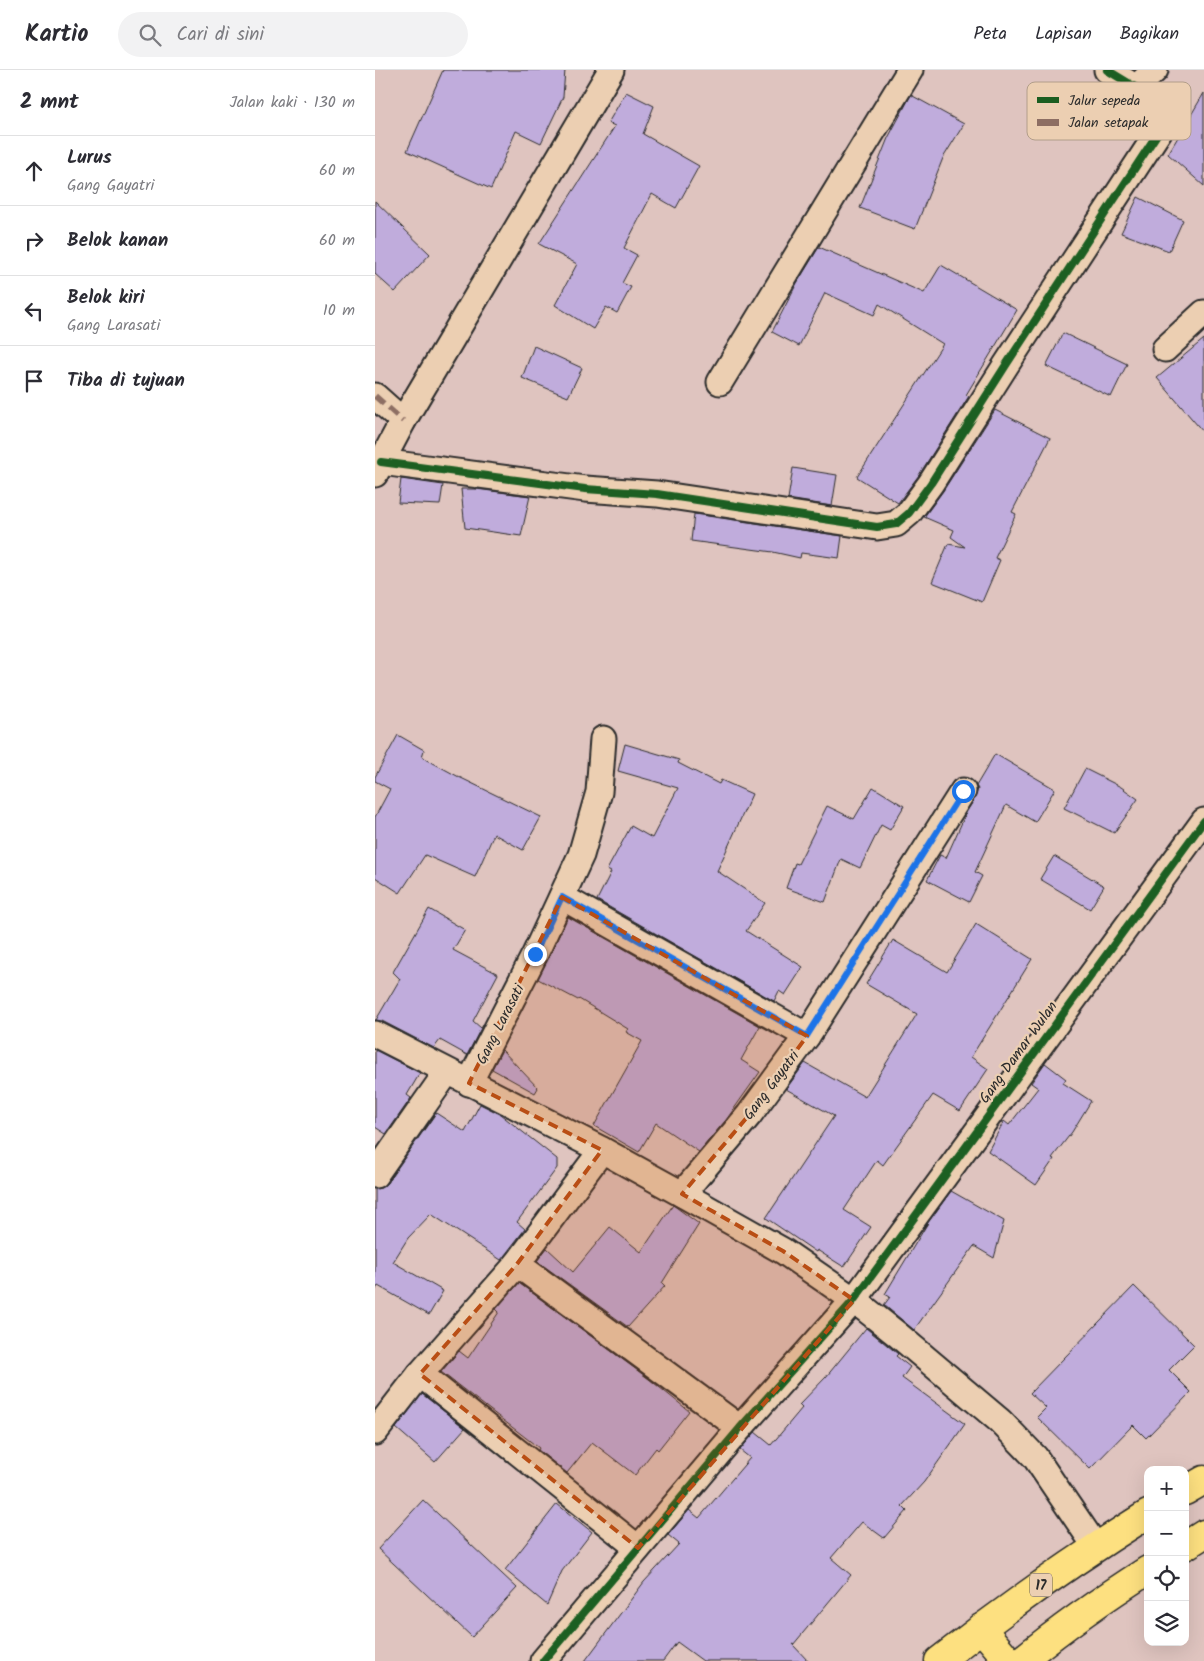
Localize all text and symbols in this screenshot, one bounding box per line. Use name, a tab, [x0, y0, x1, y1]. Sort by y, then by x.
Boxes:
search box	[118, 12, 468, 57]
text: Kartio	[25, 15, 88, 54]
text: Cari di sini	[176, 20, 264, 50]
text: Peta	[974, 20, 1007, 49]
text: Lapisan	[1035, 20, 1092, 49]
text: Bagikan	[1120, 20, 1179, 49]
icon: search	[136, 21, 164, 49]
legend	[1027, 82, 1191, 140]
text: 2 mnt	[20, 86, 79, 119]
text: Jalan kaki · 130 m	[229, 90, 355, 115]
text: Jalur sepeda	[1068, 90, 1140, 112]
text: Jalan setapak	[1068, 112, 1149, 134]
text: Lurus	[67, 143, 112, 173]
icon: ahead	[20, 157, 48, 185]
text: 60 m	[319, 158, 355, 183]
text: Gang Gayatri	[67, 173, 154, 198]
text: Belok kanan	[67, 226, 168, 256]
icon: right	[20, 227, 48, 255]
text: 60 m	[319, 228, 355, 253]
text: Belok kiri	[67, 283, 145, 313]
icon: left	[20, 297, 48, 325]
text: 10 m	[323, 298, 355, 323]
text: Gang Larasati	[67, 313, 160, 338]
text: Tiba di tujuan	[67, 366, 185, 396]
icon: arrive	[20, 367, 48, 395]
route start	[952, 780, 975, 803]
route end	[524, 943, 547, 966]
street label: Gang Larasati	[470, 979, 532, 1069]
street label: Gang Damar Wulan	[973, 996, 1064, 1109]
street label: Gang Gayatri	[738, 1045, 807, 1126]
map controls	[1144, 1466, 1189, 1646]
button: +	[1144, 1466, 1189, 1511]
button: −	[1144, 1511, 1189, 1556]
button: locate	[1144, 1556, 1189, 1601]
road number: 17	[1030, 1574, 1052, 1596]
button: layers	[1144, 1601, 1189, 1646]

